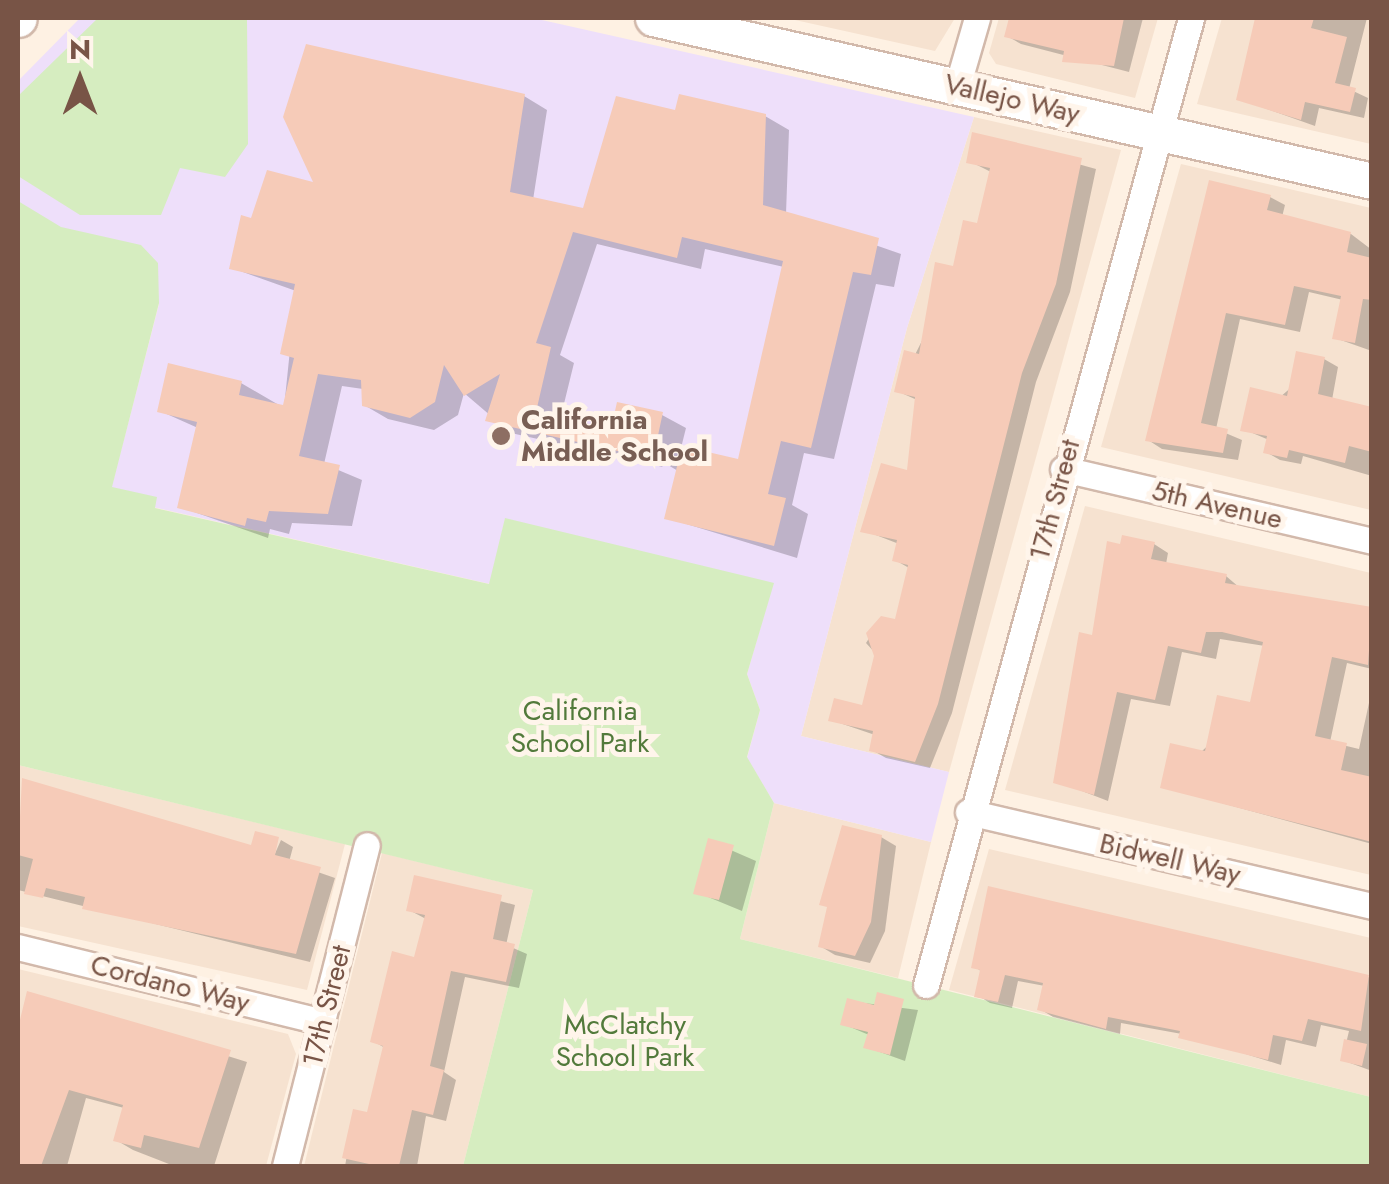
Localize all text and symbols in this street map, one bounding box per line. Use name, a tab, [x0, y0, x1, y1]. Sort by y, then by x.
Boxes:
text: N	[69, 29, 91, 70]
north arrow	[30, 30, 130, 130]
street label: Vallejo Way	[941, 67, 1083, 131]
place label: California Middle School	[521, 403, 708, 469]
marker: California Middle School	[490, 425, 512, 447]
street label: 17th Street	[1023, 436, 1087, 564]
street label: 5th Avenue	[1149, 474, 1285, 536]
park label: California School Park	[511, 694, 649, 760]
street label: Bidwell Way	[1096, 826, 1244, 892]
street label: 17th Street	[296, 942, 358, 1070]
street label: Cordano Way	[87, 948, 253, 1020]
park label: McClatchy School Park	[556, 1008, 694, 1074]

